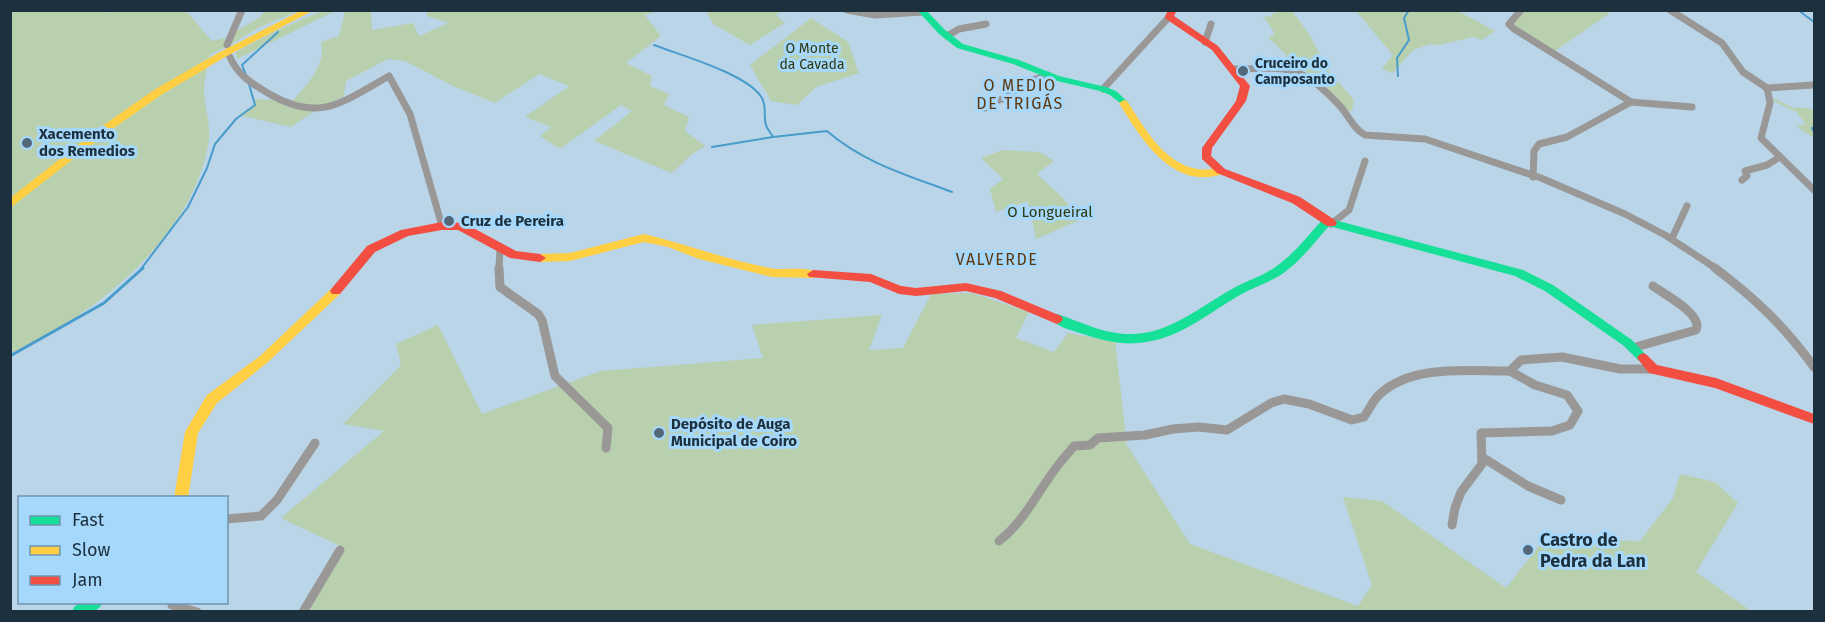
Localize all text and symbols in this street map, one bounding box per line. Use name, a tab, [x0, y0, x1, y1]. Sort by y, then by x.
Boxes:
park label: O Monte da Cavada	[779, 40, 845, 73]
place label: Cruceiro do Camposanto	[1255, 55, 1335, 88]
marker: Cruceiro do Camposanto	[1236, 64, 1250, 78]
district label: O MEDIO DE TRIGÁS	[976, 76, 1064, 113]
place label: Xacemento dos Remedios	[38, 125, 135, 160]
marker: Xacemento dos Remedios	[20, 136, 34, 150]
park label: O Longueiral	[1007, 203, 1093, 221]
place label: Cruz de Pereira	[461, 212, 564, 230]
marker: Cruz de Pereira	[442, 214, 456, 228]
district label: VALVERDE	[956, 250, 1038, 269]
place label: Depósito de Auga Municipal de Coiro	[671, 415, 797, 450]
marker: Depósito de Auga Municipal de Coiro	[652, 426, 666, 440]
legend	[18, 496, 228, 604]
text: Fast	[72, 509, 105, 531]
place label: Castro de Pedra da Lan	[1540, 529, 1646, 572]
text: Slow	[72, 539, 111, 561]
marker: Castro de Pedra da Lan	[1521, 543, 1535, 557]
text: Jam	[72, 569, 103, 591]

